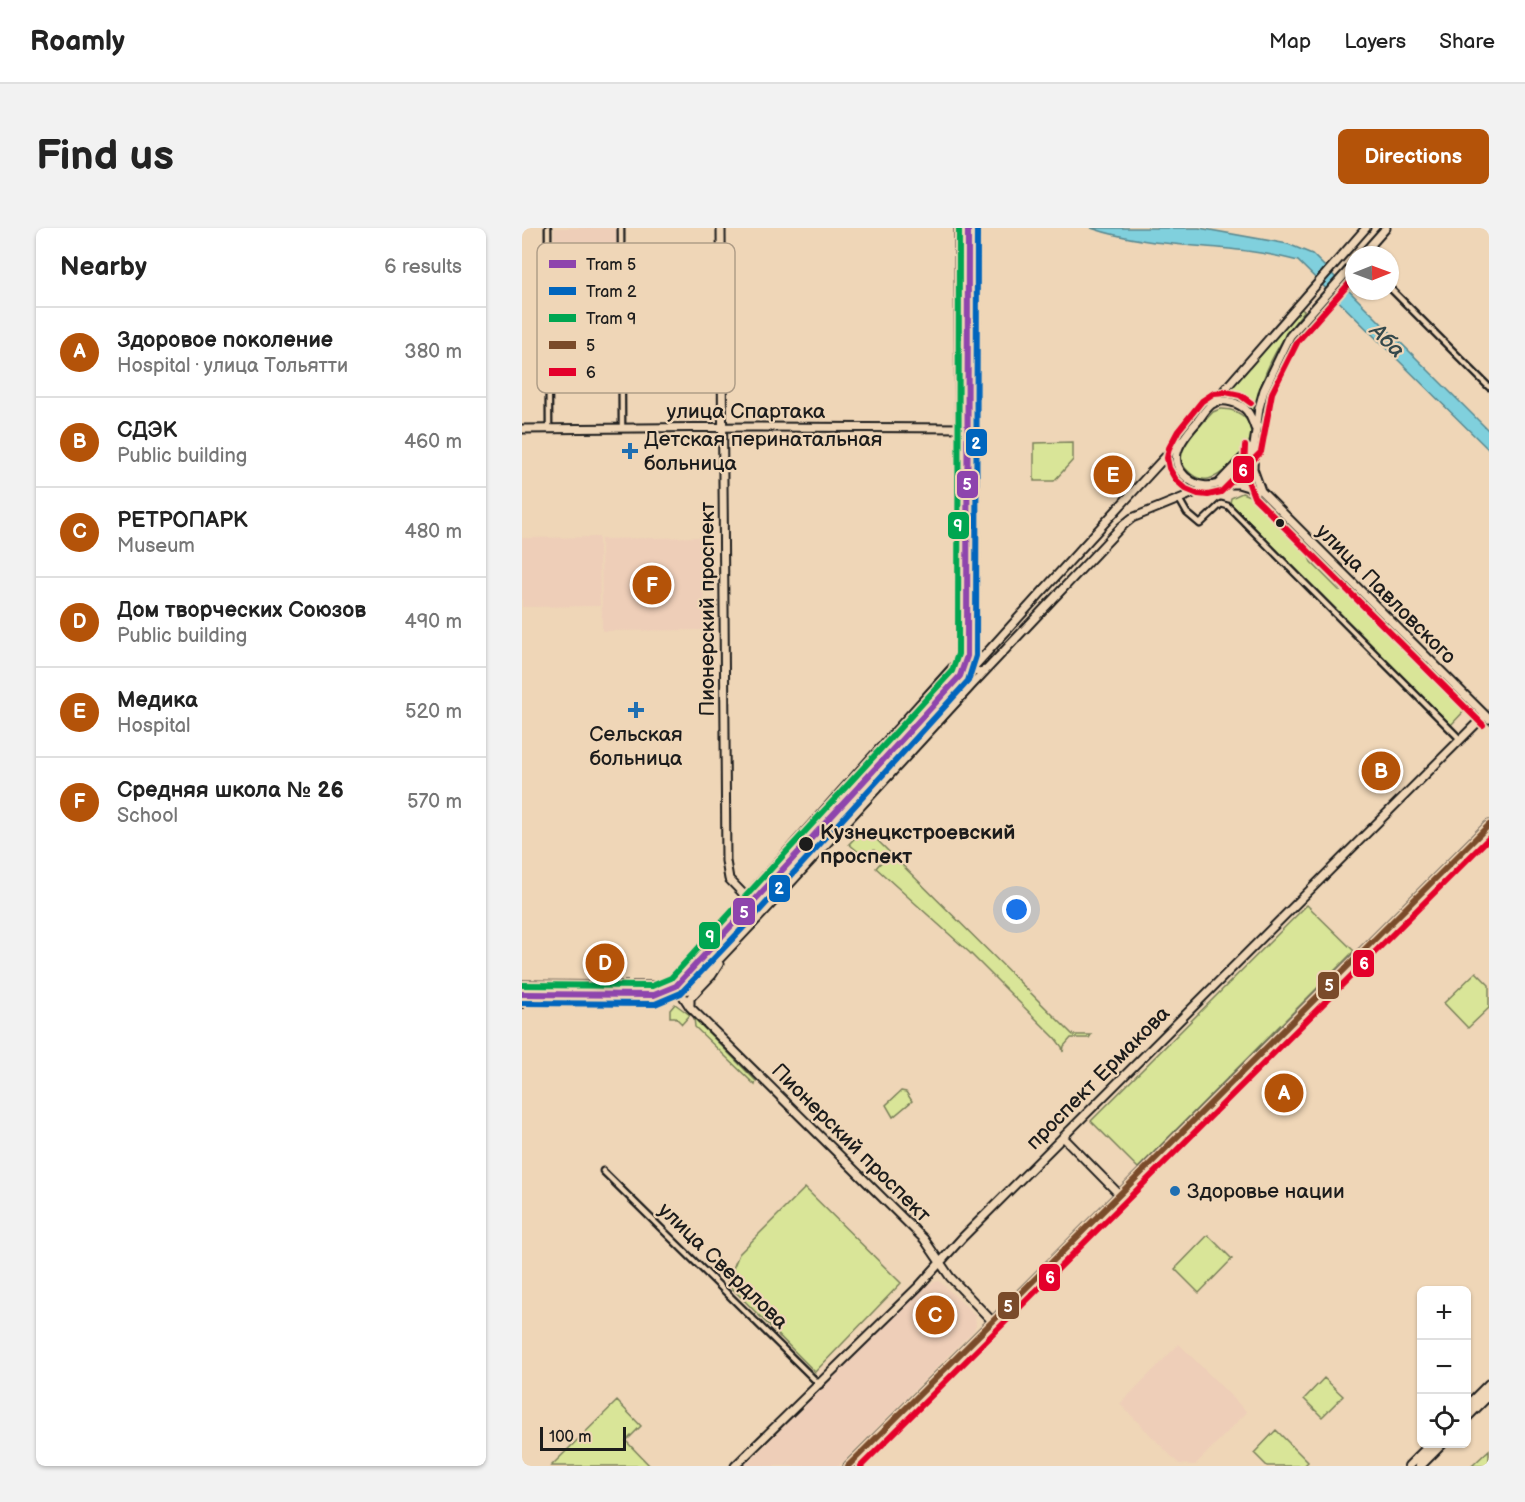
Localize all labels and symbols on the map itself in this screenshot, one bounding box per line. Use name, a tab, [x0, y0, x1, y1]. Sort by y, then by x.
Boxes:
legend	[537, 243, 735, 393]
north arrow	[1345, 246, 1399, 300]
text: Tram 5	[586, 256, 636, 275]
text: Tram 2	[586, 283, 637, 302]
text: Tram 9	[586, 310, 636, 329]
water label: Аба	[1362, 317, 1410, 364]
text: 5	[586, 337, 595, 356]
text: 6	[586, 364, 596, 383]
street label: улица Спартака	[667, 399, 826, 424]
place label: Детская перинатальная больница	[644, 427, 883, 476]
line badge: 2	[965, 428, 988, 457]
text: 2	[971, 435, 981, 454]
marker: Детская перинатальная больница	[621, 442, 639, 460]
pin: E	[1094, 452, 1132, 498]
line badge: 6	[1232, 455, 1255, 484]
text: 6	[1238, 462, 1248, 481]
line badge: 5	[956, 470, 979, 499]
text: 5	[962, 476, 972, 495]
street label: Пионерский проспект	[695, 501, 720, 716]
line badge: 9	[947, 511, 970, 540]
text: 9	[953, 517, 963, 536]
unlabelled marker	[1274, 517, 1286, 529]
street label: улица Павловского	[1311, 519, 1461, 669]
pin: F	[632, 562, 672, 608]
marker: Сельская больница	[627, 701, 645, 719]
place label: Сельская больница	[589, 722, 683, 771]
pin: B	[1362, 748, 1400, 794]
place label: Кузнецкстроевский проспект	[820, 820, 1015, 869]
marker: Кузнецкстроевский проспект	[797, 835, 815, 853]
line badge: 2	[768, 874, 791, 903]
text: 2	[774, 880, 784, 899]
your location	[1002, 895, 1031, 924]
line badge: 5	[732, 897, 756, 926]
text: 5	[739, 904, 749, 923]
line badge: 9	[698, 921, 721, 950]
text: 9	[705, 928, 715, 947]
pin: D	[586, 940, 625, 986]
line badge: 6	[1352, 949, 1375, 978]
text: 6	[1359, 955, 1369, 974]
line badge: 5	[1317, 971, 1340, 1000]
text: 5	[1324, 977, 1334, 996]
street label: проспект Ермакова	[1021, 1001, 1175, 1155]
street label: Пионерский проспект	[766, 1058, 936, 1228]
pin: A	[1264, 1070, 1304, 1116]
place label: Здоровье нации	[1187, 1179, 1345, 1204]
marker: Здоровье нации	[1168, 1184, 1182, 1198]
street label: улица Свердлова	[653, 1198, 794, 1335]
line badge: 6	[1038, 1263, 1061, 1292]
text: 6	[1045, 1269, 1055, 1288]
line badge: 5	[997, 1291, 1020, 1320]
pin: C	[916, 1292, 954, 1338]
text: 5	[1003, 1298, 1013, 1317]
scale bar	[540, 1424, 626, 1452]

